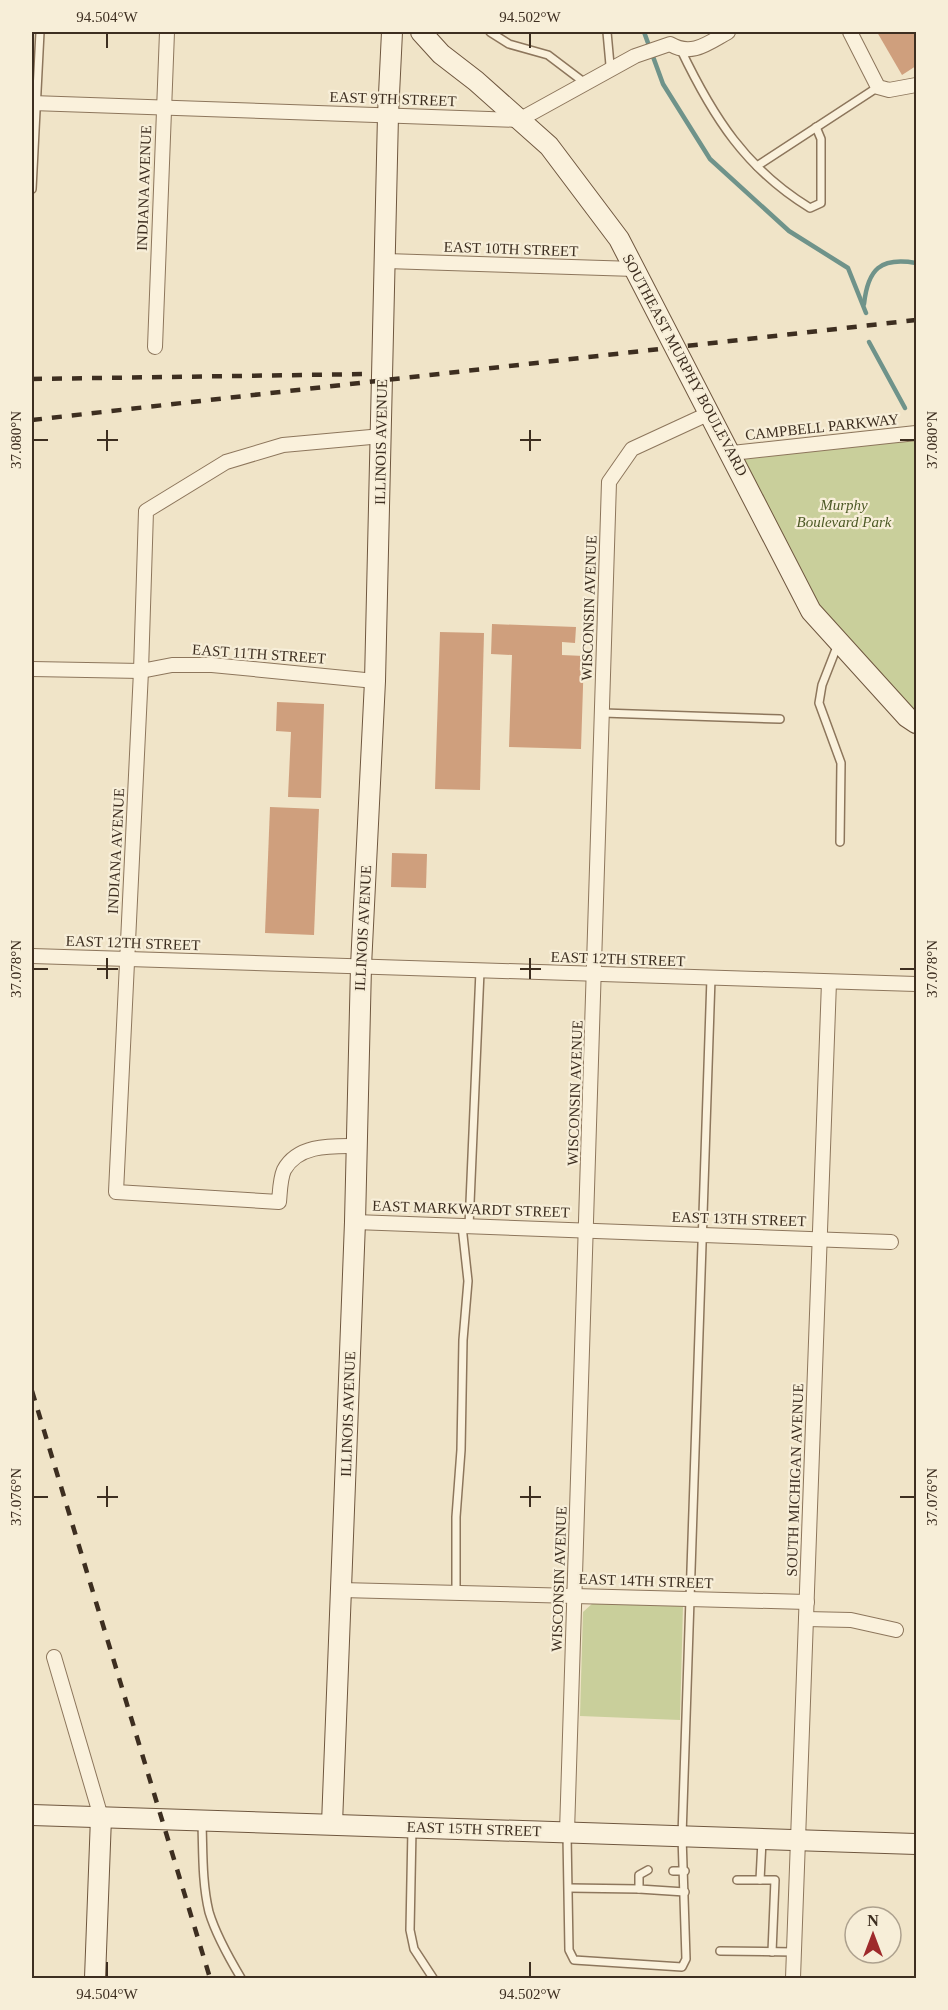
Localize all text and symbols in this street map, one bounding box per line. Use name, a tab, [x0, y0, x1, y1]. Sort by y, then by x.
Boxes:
text: 94.504°W	[76, 9, 139, 25]
text: 94.502°W	[499, 9, 562, 25]
street label: EAST 9TH STREET	[329, 89, 457, 109]
street label: INDIANA AVENUE	[134, 125, 154, 251]
street label: EAST 10TH STREET	[443, 239, 579, 259]
street label: SOUTHEAST MURPHY BOULEVARD	[620, 251, 751, 479]
street label: ILLINOIS AVENUE	[372, 379, 390, 505]
text: 37.080°N	[8, 411, 24, 469]
street label: CAMPBELL PARKWAY	[744, 411, 900, 443]
text: 37.080°N	[924, 411, 940, 469]
park label: Murphy Boulevard Park	[797, 497, 892, 530]
street label: WISCONSIN AVENUE	[578, 535, 600, 681]
street label: EAST 11TH STREET	[192, 641, 326, 667]
street label: INDIANA AVENUE	[105, 788, 127, 914]
street label: ILLINOIS AVENUE	[352, 865, 374, 991]
street label: EAST 12TH STREET	[65, 933, 201, 953]
text: 37.078°N	[8, 940, 24, 998]
text: 37.078°N	[924, 940, 940, 998]
street label: EAST 12TH STREET	[550, 949, 686, 969]
street label: WISCONSIN AVENUE	[564, 1020, 586, 1166]
street label: EAST MARKWARDT STREET	[372, 1198, 570, 1220]
street label: EAST 13TH STREET	[671, 1209, 807, 1229]
street label: ILLINOIS AVENUE	[338, 1351, 358, 1477]
street label: SOUTH MICHIGAN AVENUE	[784, 1383, 806, 1577]
text: 37.076°N	[8, 1468, 24, 1526]
text: 37.076°N	[924, 1468, 940, 1526]
street label: WISCONSIN AVENUE	[548, 1506, 570, 1652]
street label: EAST 14TH STREET	[578, 1571, 714, 1591]
street label: EAST 15TH STREET	[406, 1819, 542, 1839]
north arrow	[843, 1905, 903, 1965]
text: N	[867, 1912, 879, 1929]
text: 94.504°W	[76, 1986, 139, 2002]
text: 94.502°W	[499, 1986, 562, 2002]

